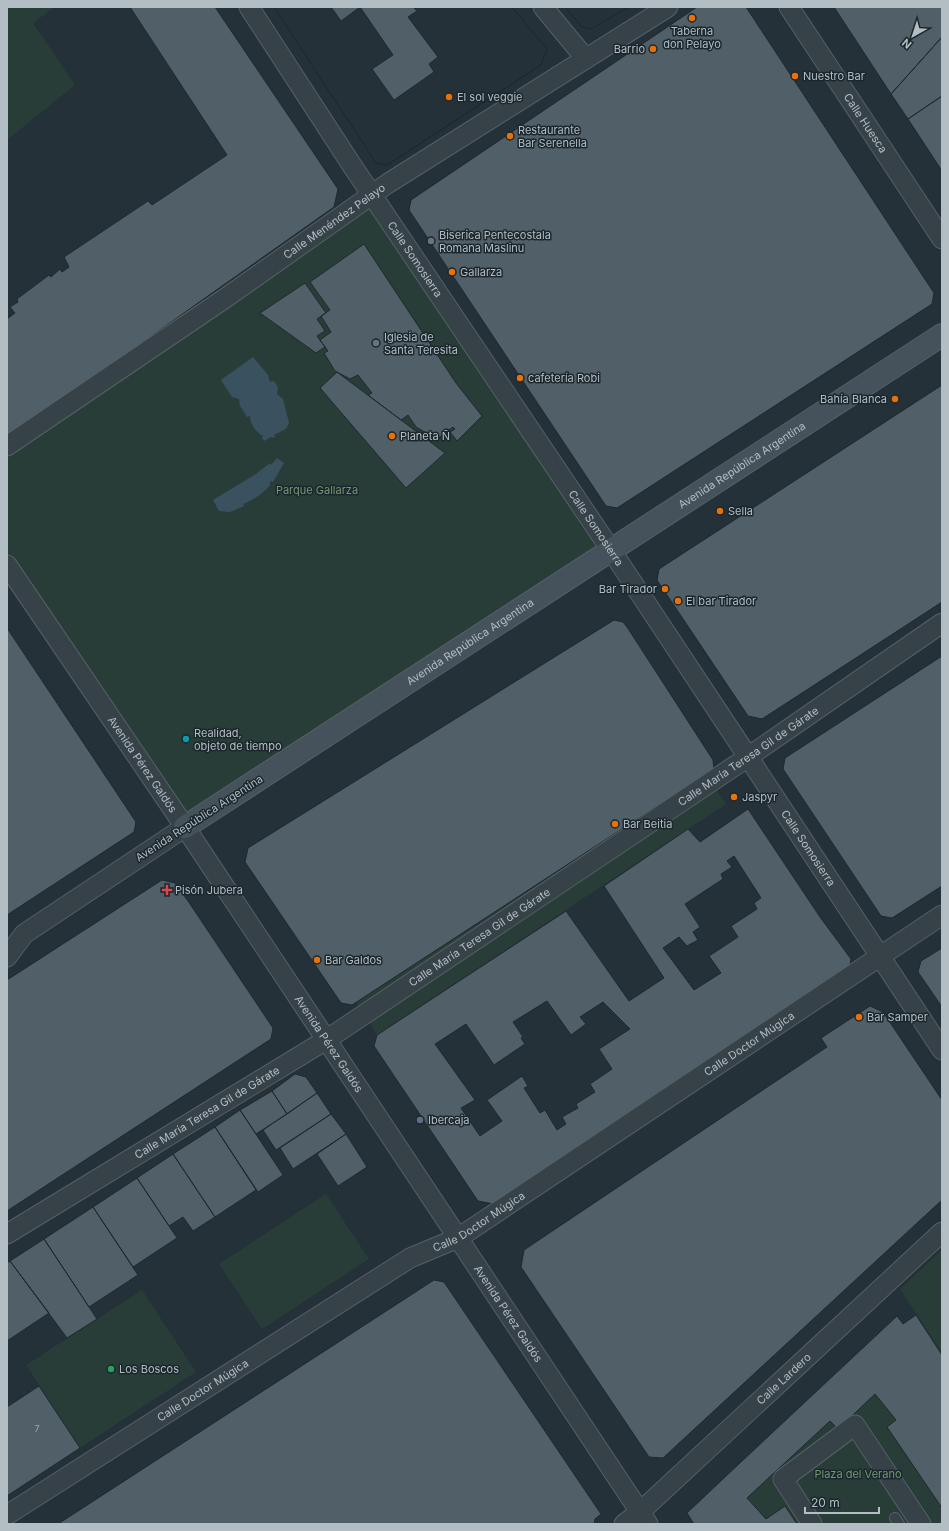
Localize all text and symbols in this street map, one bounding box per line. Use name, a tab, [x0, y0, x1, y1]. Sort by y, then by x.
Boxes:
marker: Taberna don Pelayo	[687, 13, 697, 23]
north arrow	[893, 16, 933, 56]
place label: Taberna don Pelayo	[663, 24, 721, 51]
text: N	[899, 36, 914, 52]
place label: Barrio	[614, 42, 645, 56]
marker: Barrio	[648, 44, 658, 54]
place label: Nuestro Bar	[803, 69, 865, 83]
marker: Nuestro Bar	[790, 71, 800, 81]
place label: El sol veggie	[457, 90, 522, 104]
street label: Calle Huesca	[841, 91, 890, 156]
marker: El sol veggie	[444, 92, 454, 102]
place label: Restaurante Bar Serenella	[518, 123, 587, 150]
marker: Restaurante Bar Serenella	[505, 131, 515, 141]
street label: Calle Menéndez Pelayo	[280, 180, 388, 262]
street label: Calle Somosierra	[385, 219, 446, 300]
place label: Biserica Pentecostala Romana Maslinu	[439, 228, 551, 255]
marker: Biserica Pentecostala Romana Maslinu	[426, 236, 436, 246]
place label: Gallarza	[460, 265, 502, 279]
marker: Gallarza	[447, 267, 457, 277]
place label: Iglesia de Santa Teresita	[384, 330, 458, 357]
marker: Iglesia de Santa Teresita	[371, 338, 381, 348]
place label: cafetería Robi	[528, 371, 600, 385]
marker: cafetería Robi	[515, 373, 525, 383]
place label: Bahía Blanca	[820, 392, 887, 406]
marker: Bahía Blanca	[890, 394, 900, 404]
street label: Avenida República Argentina	[675, 419, 808, 512]
place label: Planeta Ñ	[400, 429, 450, 443]
marker: Planeta Ñ	[387, 431, 397, 441]
park label: Parque Gallarza	[276, 483, 358, 497]
street label: Calle Somosierra	[566, 487, 627, 569]
place label: Sella	[728, 504, 753, 518]
marker: Sella	[715, 506, 725, 516]
place label: Bar Tirador	[599, 582, 657, 596]
marker: Bar Tirador	[660, 584, 670, 594]
place label: El bar Tirador	[686, 594, 756, 608]
street label: Avenida República Argentina	[404, 595, 536, 688]
marker: El bar Tirador	[673, 596, 683, 606]
street label: Calle María Teresa Gil de Gárate	[675, 703, 821, 809]
street label: Avenida Pérez Galdós	[105, 713, 180, 815]
place label: Realidad, objeto de tiempo	[194, 726, 282, 753]
marker: Realidad, objeto de tiempo	[181, 734, 191, 744]
street label: Avenida República Argentina	[133, 772, 265, 864]
place label: Jaspyr	[742, 790, 777, 804]
marker: Jaspyr	[729, 792, 739, 802]
street label: Calle Somosierra	[778, 807, 839, 889]
place label: Bar Beitia	[623, 817, 672, 831]
marker: Bar Beitia	[610, 819, 620, 829]
place label: Pisón Jubera	[175, 883, 243, 897]
marker: Pisón Jubera	[162, 885, 172, 895]
street label: Calle María Teresa Gil de Gárate	[406, 885, 553, 990]
place label: Bar Galdos	[325, 953, 382, 967]
marker: Bar Galdos	[312, 955, 322, 965]
street label: Avenida Pérez Galdós	[292, 993, 366, 1095]
street label: Calle Doctor Múgica	[701, 1009, 797, 1079]
place label: Bar Samper	[867, 1010, 928, 1024]
marker: Bar Samper	[854, 1012, 864, 1022]
street label: Calle María Teresa Gil de Gárate	[132, 1063, 282, 1162]
place label: Ibercaja	[428, 1113, 469, 1127]
marker: Ibercaja	[415, 1115, 425, 1125]
street label: Calle Doctor Múgica	[431, 1188, 528, 1255]
street label: Avenida Pérez Galdós	[471, 1263, 546, 1365]
street label: Calle Lardero	[754, 1350, 814, 1407]
street label: Calle Doctor Múgica	[154, 1356, 251, 1425]
place label: Los Boscos	[119, 1362, 179, 1376]
marker: Los Boscos	[106, 1364, 116, 1374]
house number: 7	[34, 1423, 40, 1434]
park label: Plaza del Verano	[815, 1467, 902, 1481]
scale bar	[805, 1489, 879, 1515]
text: 20 m	[811, 1495, 840, 1510]

